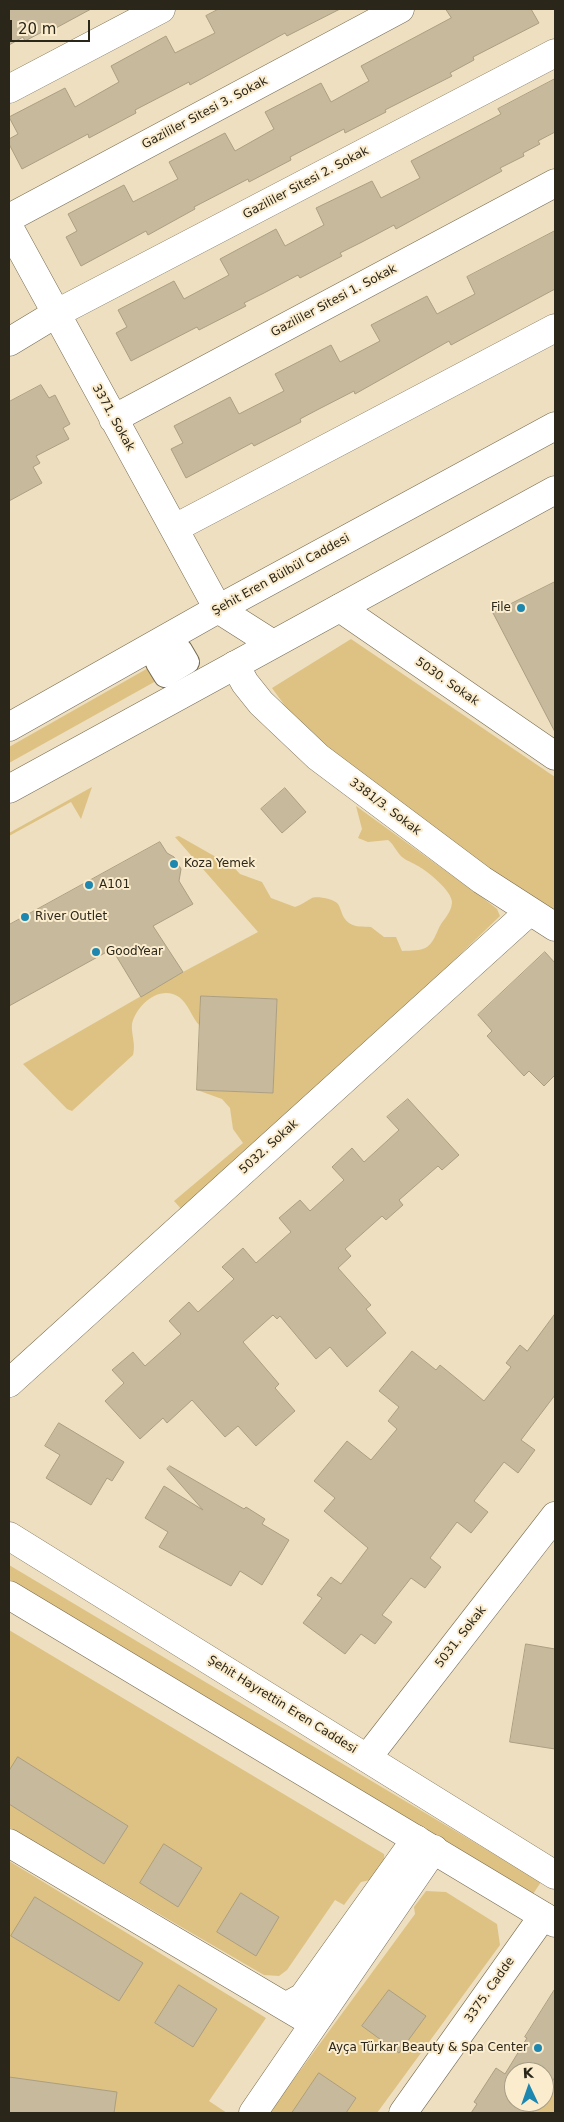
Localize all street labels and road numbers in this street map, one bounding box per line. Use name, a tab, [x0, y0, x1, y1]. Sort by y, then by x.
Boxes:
street label: Gazililer Sitesi 3. Sokak	[140, 74, 270, 152]
street label: Gazililer Sitesi 2. Sokak	[241, 144, 371, 222]
street label: Gazililer Sitesi 1. Sokak	[269, 262, 399, 340]
street label: 3371. Sokak	[89, 382, 137, 454]
street label: Şehit Eren Bülbül Caddesi	[210, 531, 352, 619]
street label: 5030. Sokak	[412, 655, 482, 709]
street label: 3381/3. Sokak	[346, 775, 424, 839]
street label: 5032. Sokak	[237, 1117, 301, 1177]
street label: 5031. Sokak	[432, 1603, 490, 1671]
street label: Şehit Hayrettin Eren Caddesi	[205, 1653, 359, 1757]
street label: 3375. Cadde	[462, 1955, 518, 2025]

